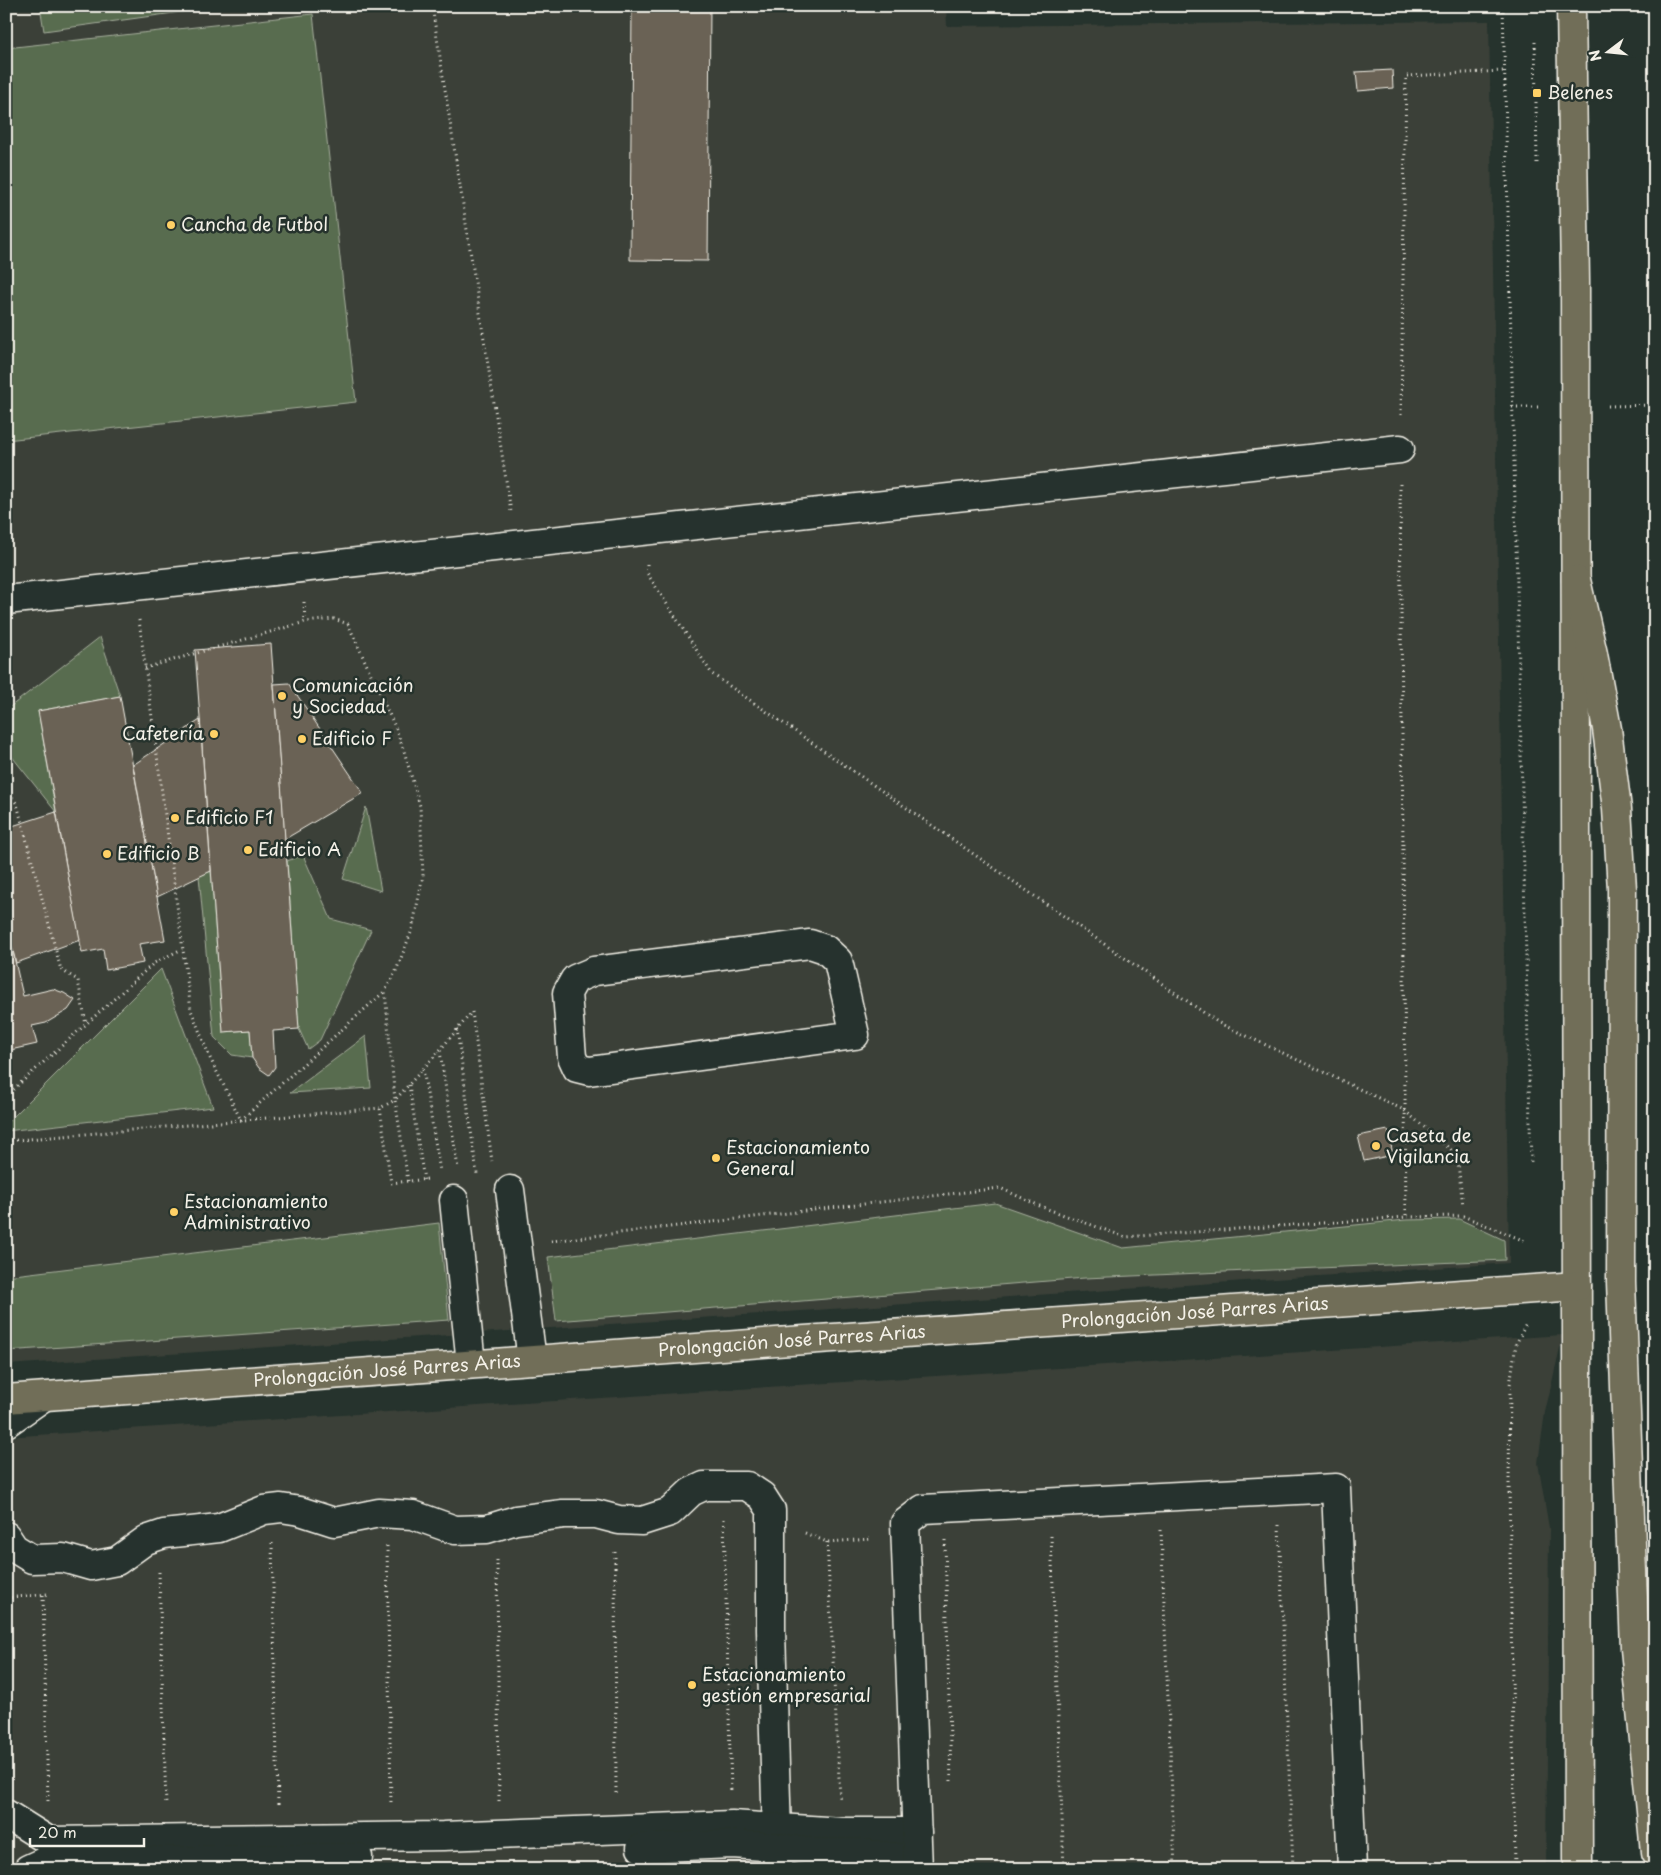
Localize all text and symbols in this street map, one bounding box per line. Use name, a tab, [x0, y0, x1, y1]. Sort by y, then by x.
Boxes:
north arrow	[1584, 28, 1634, 78]
text: N	[1583, 47, 1607, 64]
place label: Belenes	[1547, 78, 1613, 105]
marker: Belenes	[1531, 87, 1543, 99]
place label: Cancha de Futbol	[181, 210, 328, 237]
marker: Cancha de Futbol	[165, 219, 177, 231]
place label: Comunicación y Sociedad	[292, 671, 413, 719]
marker: Comunicación y Sociedad	[276, 690, 288, 702]
place label: Cafetería	[122, 719, 205, 746]
place label: Edificio F	[312, 724, 392, 751]
marker: Cafetería	[208, 728, 220, 740]
marker: Edificio F	[296, 733, 308, 745]
place label: Edificio F1	[185, 803, 273, 830]
marker: Edificio F1	[169, 812, 181, 824]
place label: Edificio A	[258, 835, 341, 862]
place label: Edificio B	[117, 839, 200, 866]
marker: Edificio A	[242, 844, 254, 856]
marker: Edificio B	[101, 848, 113, 860]
place label: Caseta de Vigilancia	[1386, 1121, 1472, 1169]
place label: Estacionamiento General	[726, 1133, 870, 1181]
marker: Caseta de Vigilancia	[1370, 1140, 1382, 1152]
marker: Estacionamiento General	[710, 1152, 722, 1164]
place label: Estacionamiento Administrativo	[184, 1187, 328, 1235]
marker: Estacionamiento Administrativo	[168, 1206, 180, 1218]
street label: Prolongación José Parres Arias	[1060, 1288, 1329, 1334]
street label: Prolongación José Parres Arias	[657, 1317, 926, 1363]
street label: Prolongación José Parres Arias	[252, 1346, 522, 1393]
place label: Estacionamiento gestión empresarial	[702, 1660, 871, 1708]
marker: Estacionamiento gestión empresarial	[686, 1679, 698, 1691]
scale bar	[30, 1815, 144, 1847]
text: 20 m	[38, 1820, 77, 1843]

